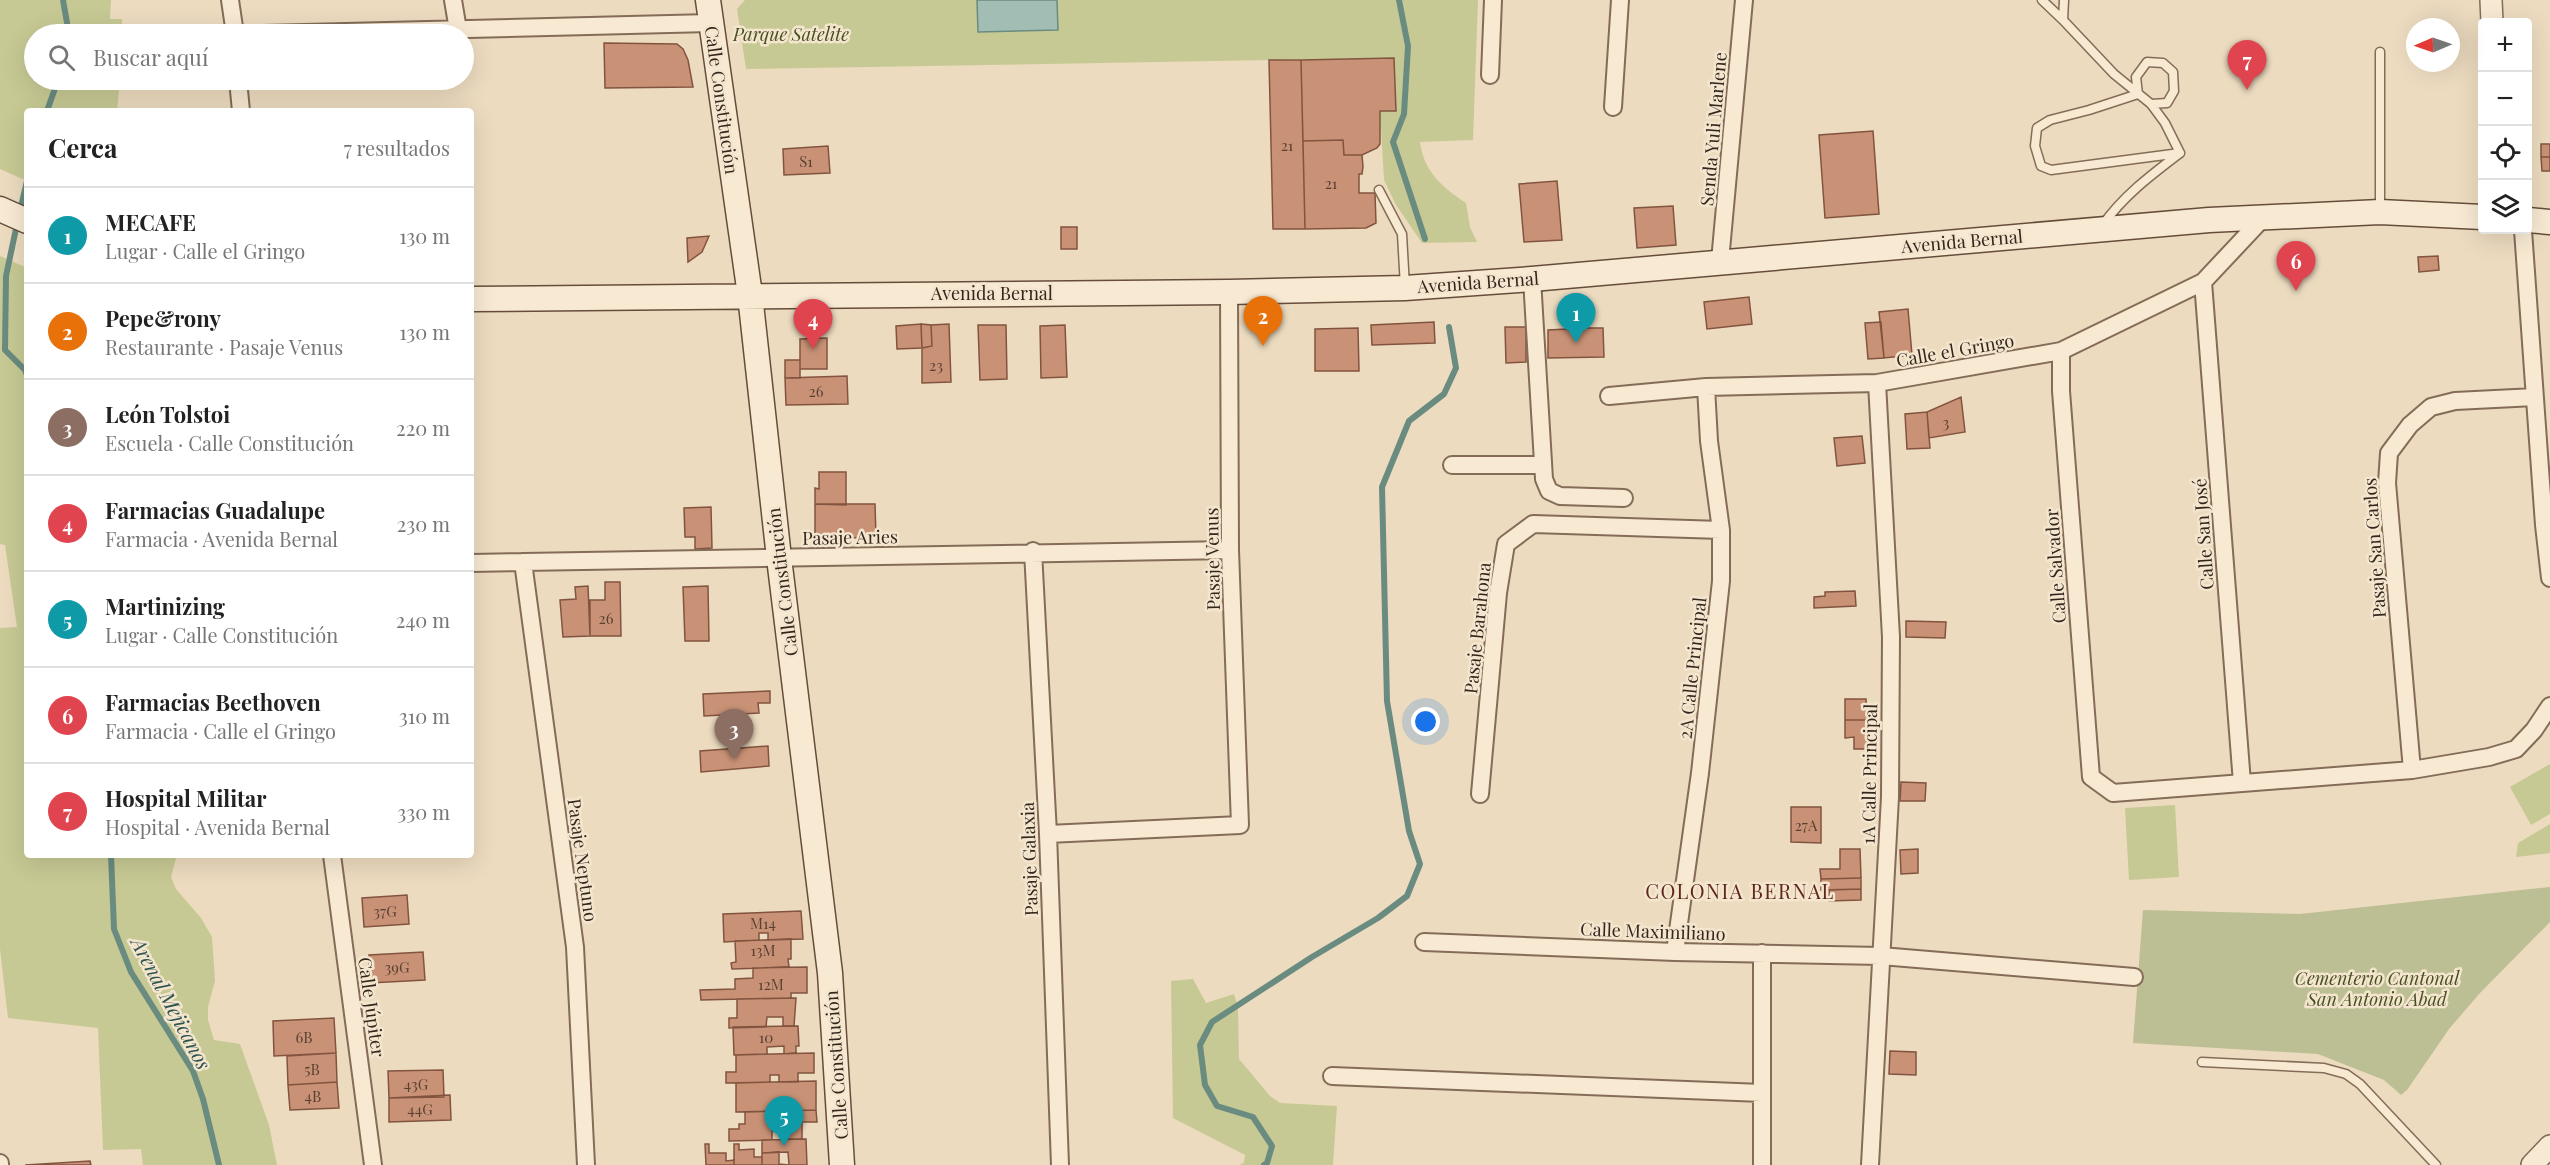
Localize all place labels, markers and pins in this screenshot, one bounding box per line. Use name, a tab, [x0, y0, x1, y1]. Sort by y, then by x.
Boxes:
pin: 7	[2228, 40, 2266, 90]
pin: 6	[2276, 242, 2316, 291]
pin: 1	[1556, 294, 1596, 343]
pin: 2	[1244, 296, 1282, 346]
pin: 4	[794, 300, 832, 349]
pin: 3	[714, 710, 754, 759]
pin: 5	[764, 1096, 804, 1146]

